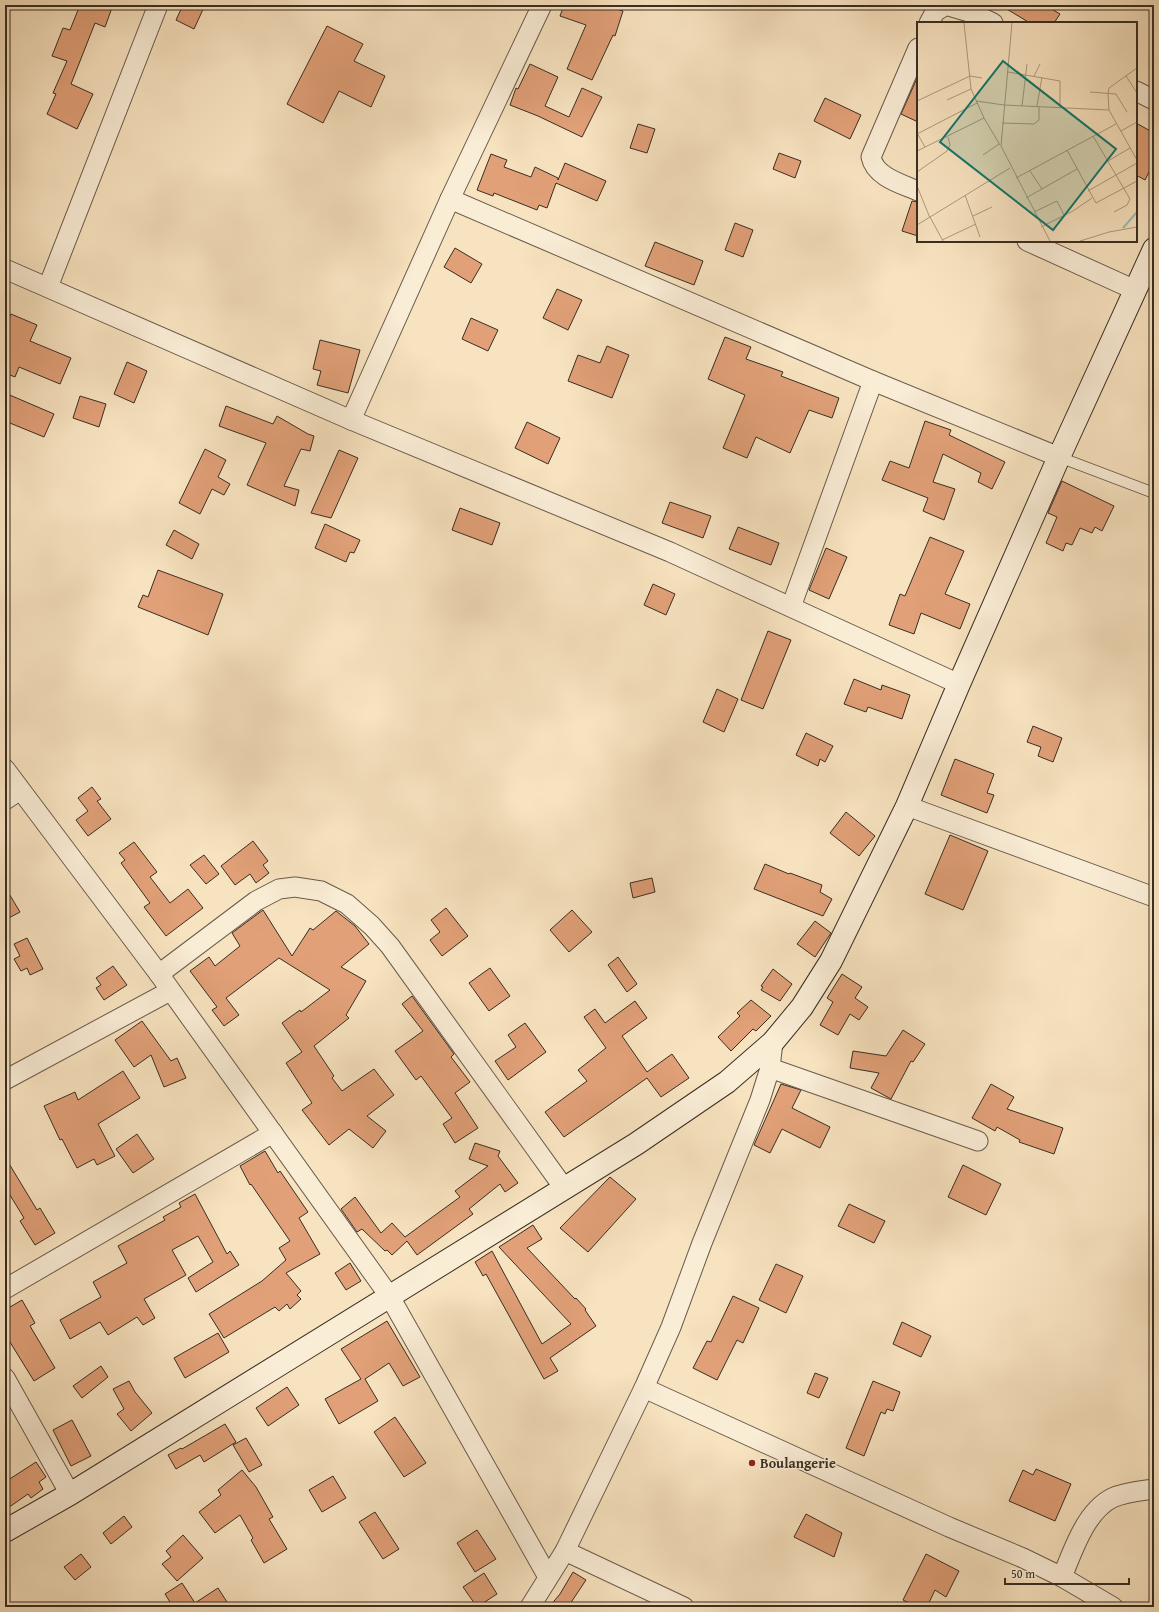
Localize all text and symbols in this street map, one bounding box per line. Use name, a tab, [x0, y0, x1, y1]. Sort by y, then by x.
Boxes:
inset map	[917, 22, 1137, 242]
place label: Boulangerie	[760, 1453, 836, 1473]
marker: Boulangerie	[747, 1458, 757, 1468]
scale bar	[1005, 1560, 1129, 1586]
text: 50 m	[1011, 1565, 1035, 1582]

